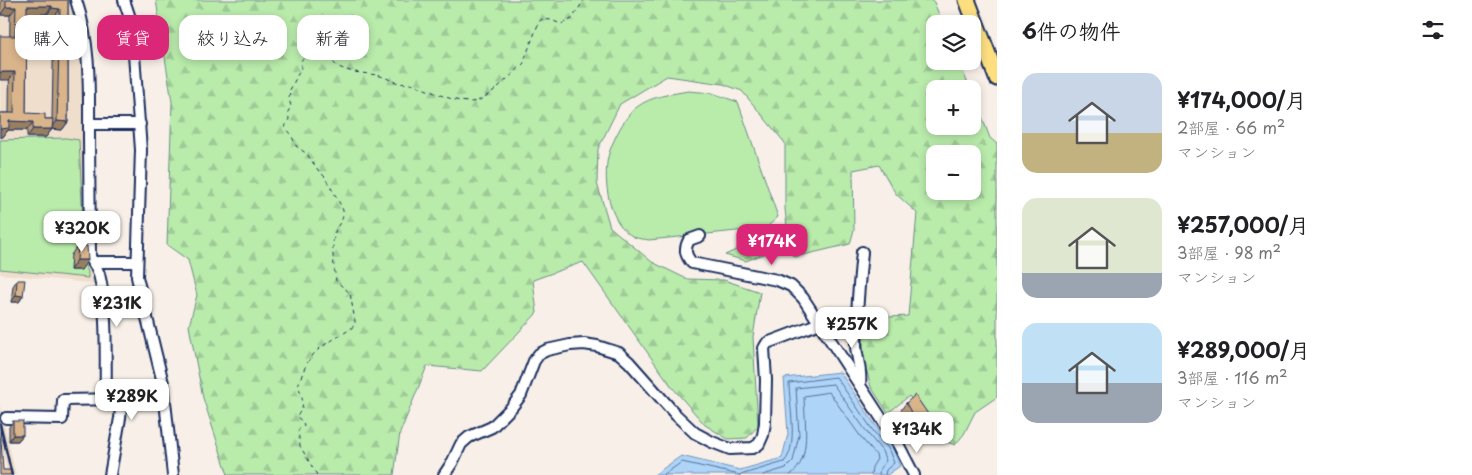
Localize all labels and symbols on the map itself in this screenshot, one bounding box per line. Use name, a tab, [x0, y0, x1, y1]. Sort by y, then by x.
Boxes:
pin: ¥320K	[47, 210, 117, 253]
pin: ¥174K	[737, 224, 807, 266]
pin: ¥231K	[82, 286, 152, 328]
pin: ¥257K	[817, 306, 887, 349]
pin: ¥289K	[97, 378, 167, 421]
pin: ¥134K	[882, 412, 952, 454]

